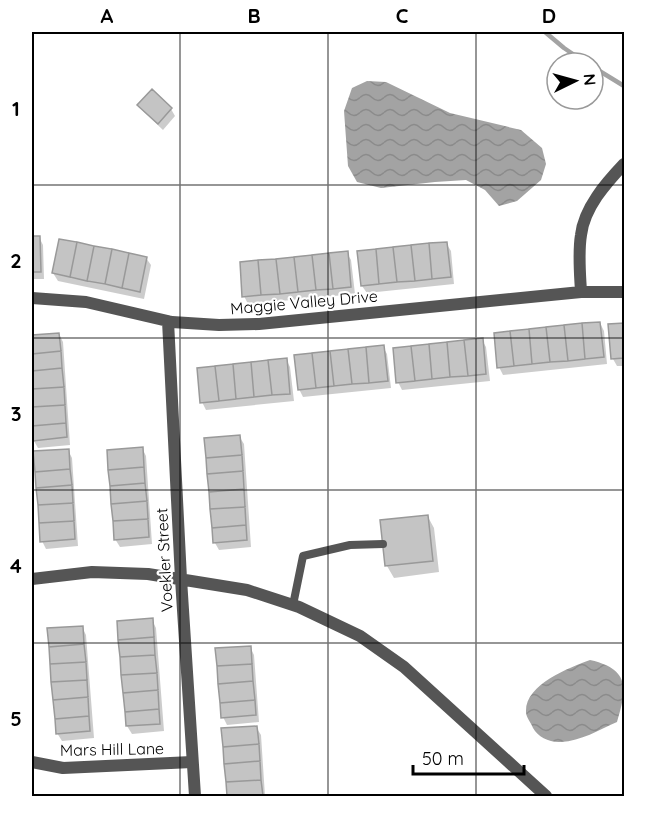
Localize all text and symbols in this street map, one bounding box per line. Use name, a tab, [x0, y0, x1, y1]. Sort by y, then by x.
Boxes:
text: A	[101, 3, 114, 28]
text: B	[247, 3, 261, 28]
text: C	[396, 3, 409, 28]
text: D	[542, 3, 556, 28]
north arrow	[545, 51, 605, 111]
text: N	[579, 73, 600, 86]
text: 1	[12, 96, 20, 121]
text: 2	[10, 248, 22, 273]
street label: Maggie Valley Drive	[229, 286, 379, 318]
text: 3	[11, 401, 21, 426]
street label: Voekler Street	[151, 507, 177, 613]
text: 4	[10, 553, 22, 578]
text: 5	[10, 706, 22, 731]
street label: Mars Hill Lane	[60, 738, 164, 760]
scale bar	[413, 738, 524, 776]
text: 50 m	[422, 747, 464, 770]

